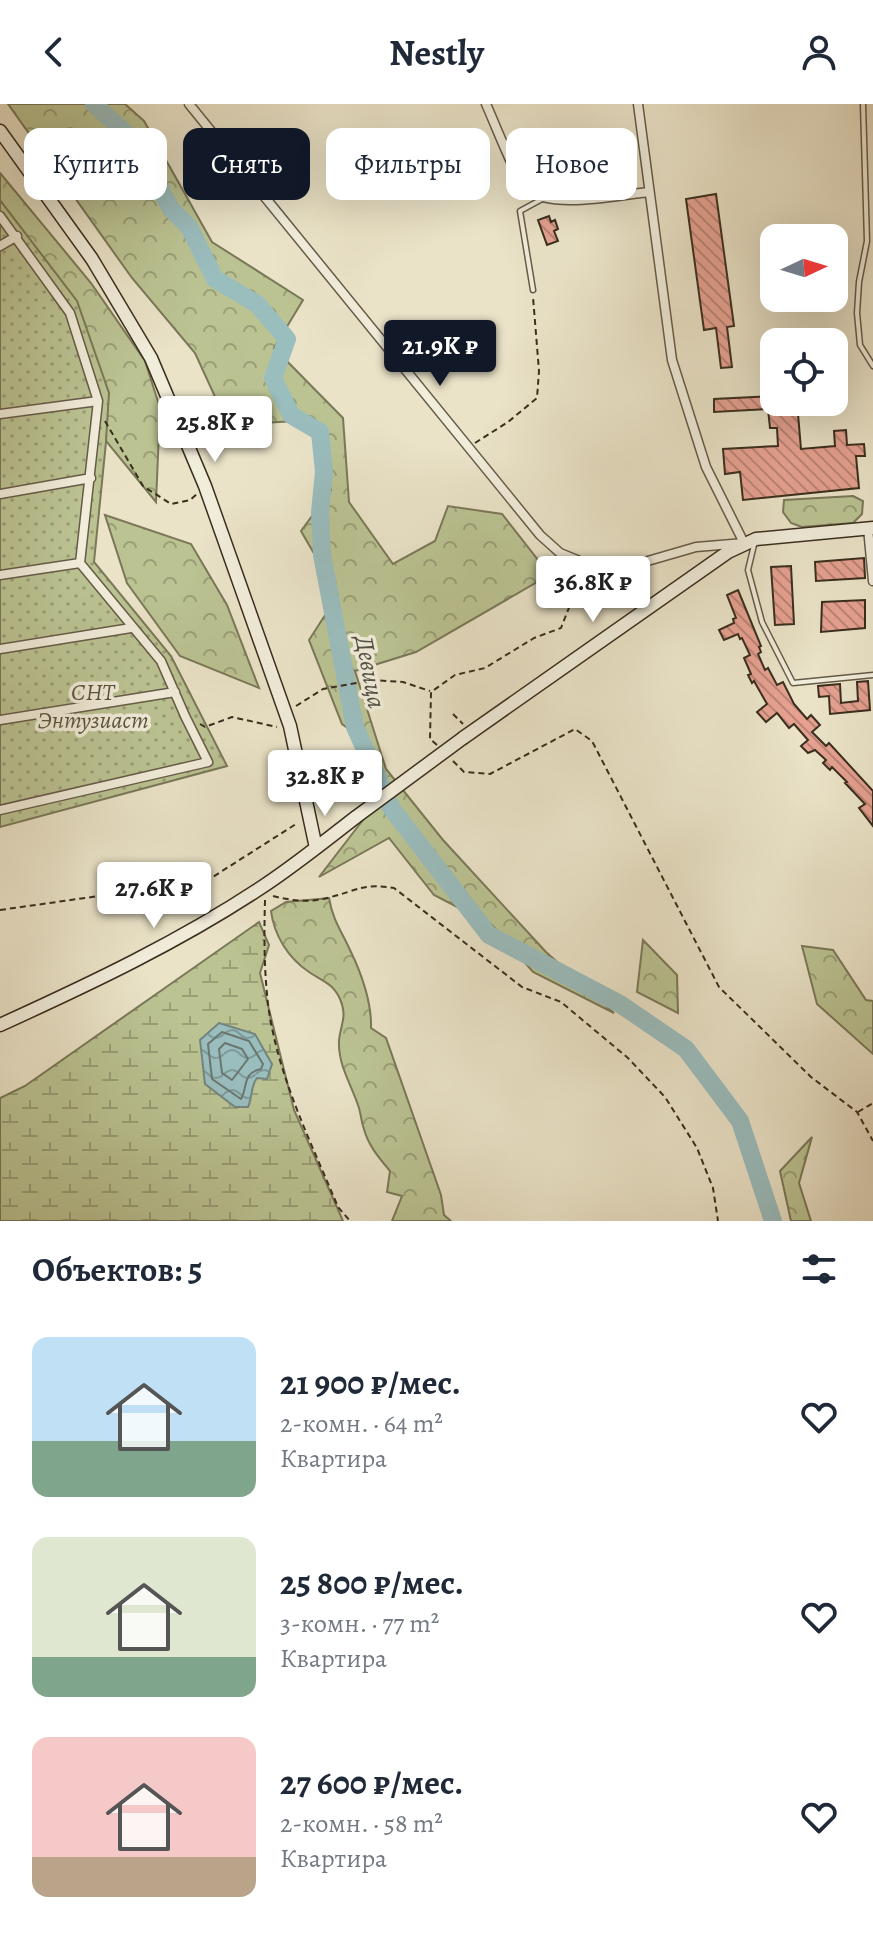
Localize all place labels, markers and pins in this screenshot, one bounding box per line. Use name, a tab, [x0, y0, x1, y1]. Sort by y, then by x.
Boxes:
pin: 21.9K ₽	[366, 320, 514, 388]
pin: 25.8K ₽	[141, 396, 289, 464]
pin: 36.8K ₽	[519, 556, 667, 624]
pin: 32.8K ₽	[251, 750, 399, 818]
pin: 27.6K ₽	[80, 862, 228, 930]

